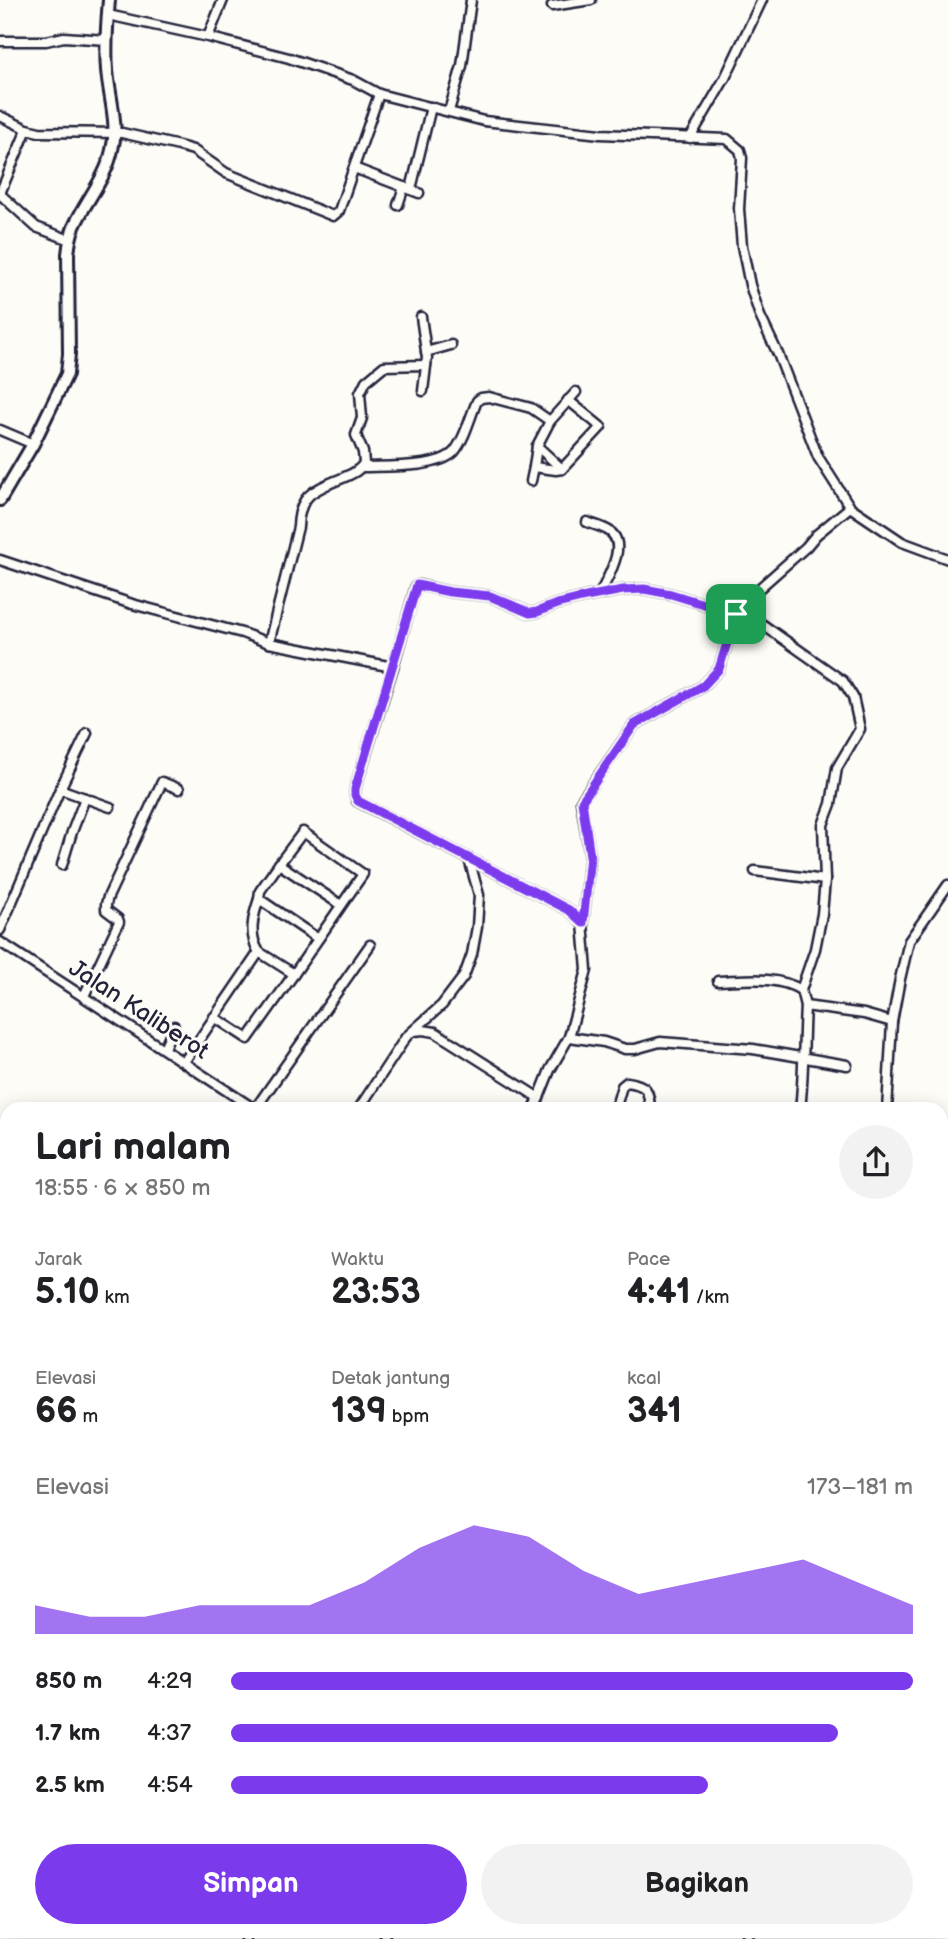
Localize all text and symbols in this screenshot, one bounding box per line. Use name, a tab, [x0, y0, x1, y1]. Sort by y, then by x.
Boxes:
pin	[706, 584, 766, 644]
icon: arrive	[717, 595, 755, 633]
street label: Jalan Kaliberot	[63, 953, 215, 1066]
text: Lari malam	[35, 1125, 231, 1170]
button: share	[839, 1125, 913, 1199]
text: 18:55 · 6 × 850 m	[35, 1174, 210, 1202]
text: Jarak	[35, 1248, 82, 1271]
text: Waktu	[331, 1248, 384, 1271]
text: Pace	[627, 1248, 670, 1271]
text: 5.10	[35, 1271, 99, 1314]
text: 23:53	[331, 1271, 421, 1314]
text: 4:41	[627, 1271, 691, 1314]
text: km	[99, 1286, 130, 1309]
text: /km	[691, 1286, 729, 1309]
text: Elevasi	[35, 1367, 96, 1390]
text: Detak jantung	[331, 1367, 450, 1390]
text: kcal	[627, 1367, 661, 1390]
text: 66	[35, 1390, 77, 1433]
text: 139	[331, 1390, 387, 1433]
text: 341	[627, 1390, 682, 1433]
text: m	[77, 1405, 98, 1428]
text: bpm	[387, 1405, 429, 1428]
text: Elevasi	[35, 1473, 109, 1501]
text: 173–181 m	[807, 1473, 913, 1501]
text: 850 m	[35, 1667, 102, 1695]
text: 4:29	[147, 1667, 193, 1695]
text: 1.7 km	[35, 1719, 100, 1747]
text: 4:37	[147, 1719, 191, 1747]
text: 2.5 km	[35, 1771, 105, 1799]
text: 4:54	[147, 1771, 193, 1799]
button: Simpan	[35, 1844, 467, 1924]
button: Bagikan	[481, 1844, 913, 1924]

